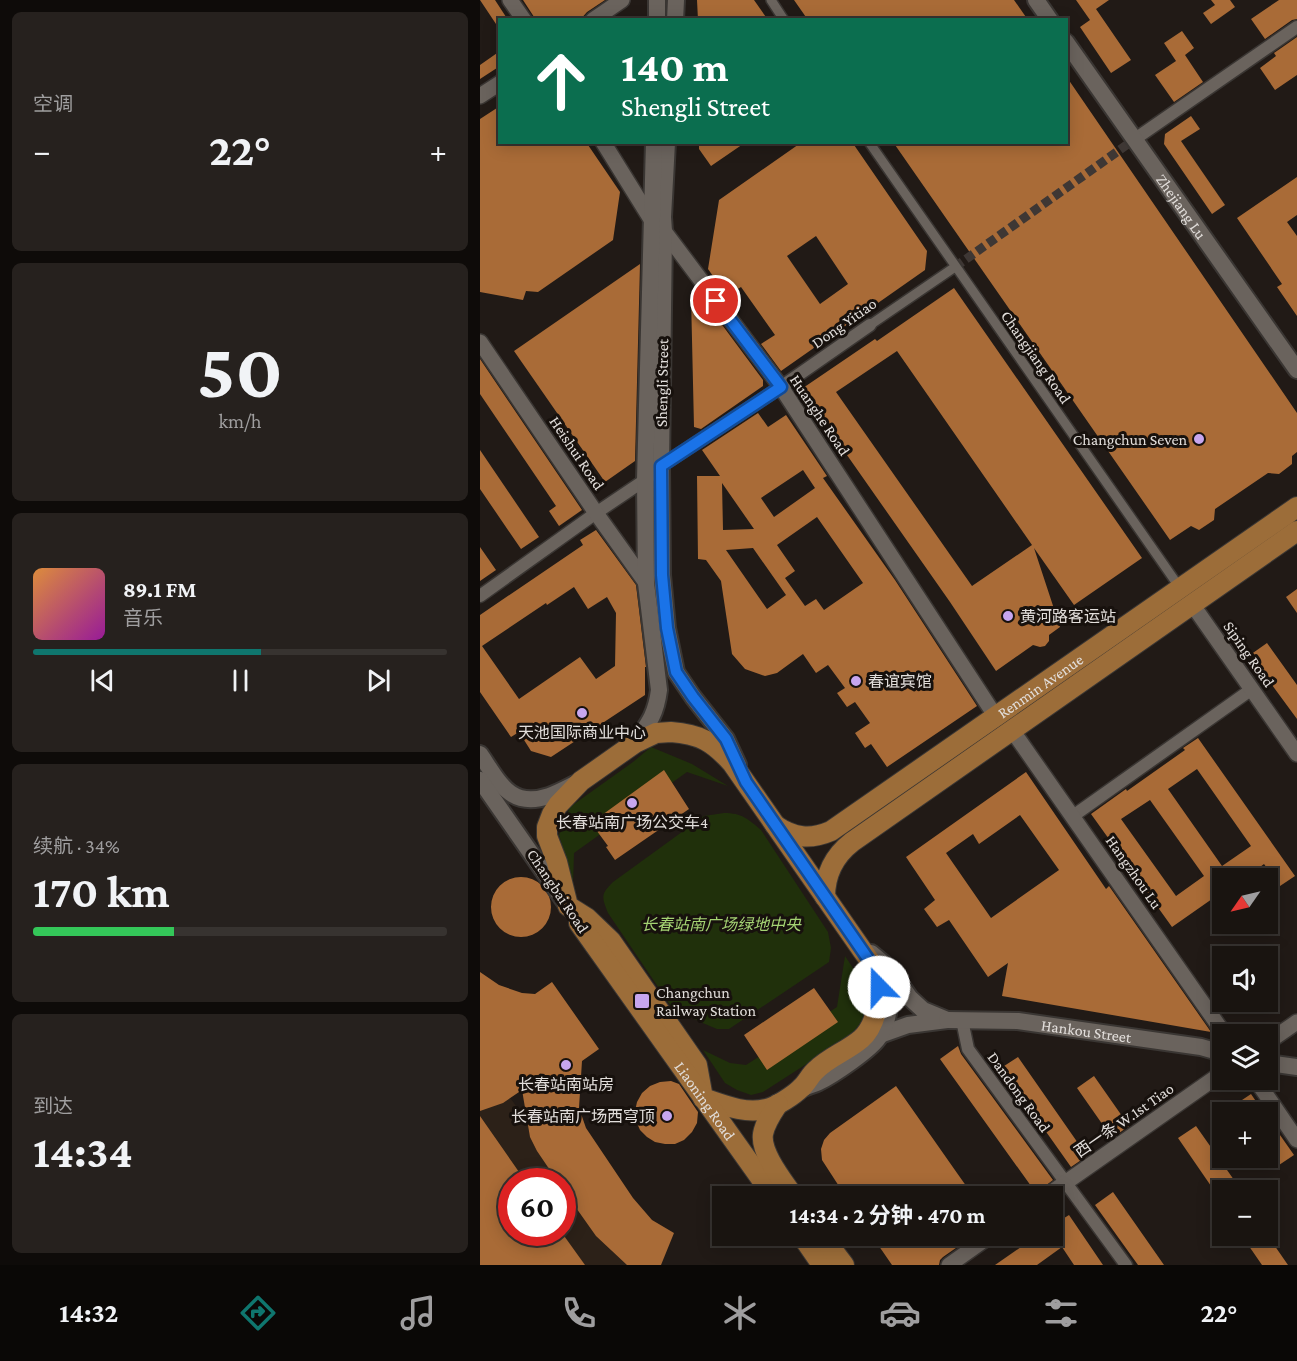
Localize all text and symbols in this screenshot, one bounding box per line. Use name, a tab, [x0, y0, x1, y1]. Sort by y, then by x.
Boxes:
icon: ahead	[522, 42, 600, 120]
text: 140 m	[621, 43, 729, 90]
text: Shengli Street	[621, 92, 770, 122]
text: 空调	[33, 93, 73, 115]
text: 22°	[209, 125, 271, 175]
text: −	[33, 132, 50, 169]
text: +	[430, 132, 447, 169]
street label: Zhejiang Lu	[1153, 171, 1211, 242]
pin	[690, 275, 741, 326]
icon: arrive	[699, 284, 732, 317]
street label: Dong Yitiao	[808, 295, 880, 352]
street label: Changjiang Road	[997, 307, 1075, 408]
text: 50	[197, 327, 283, 414]
street label: Shengli Street	[653, 338, 672, 427]
street label: Huanghe Road	[786, 371, 854, 460]
text: km/h	[218, 410, 262, 432]
street label: Heishui Road	[546, 413, 608, 493]
place label: Changchun Seven	[1073, 431, 1187, 449]
marker: Changchun Seven	[1192, 432, 1206, 446]
text: 89.1 FM	[123, 577, 196, 602]
text: 音乐	[123, 607, 163, 629]
place label: 黄河路客运站	[1020, 608, 1116, 625]
marker: 黄河路客运站	[1001, 609, 1015, 623]
street label: Siping Road	[1219, 618, 1278, 691]
street label: Renmin Avenue	[994, 650, 1086, 721]
icon: previous	[86, 664, 119, 697]
icon: pause	[224, 664, 257, 697]
icon: next	[362, 664, 395, 697]
place label: 春谊宾馆	[868, 673, 932, 690]
marker: 春谊宾馆	[849, 674, 863, 688]
marker: 天池国际商业中心	[575, 706, 589, 720]
place label: 天池国际商业中心	[518, 724, 646, 741]
marker: 长春站南广场公交车4	[625, 796, 639, 810]
place label: 长春站南广场公交车4	[556, 814, 708, 831]
street label: Hangzhou Lu	[1102, 832, 1166, 913]
text: 续航 · 34%	[33, 835, 120, 857]
street label: Changbai Road	[523, 846, 592, 937]
text: 170 km	[33, 867, 170, 917]
north arrow	[1212, 868, 1278, 934]
map controls	[1212, 868, 1278, 1246]
park label: 长春站南广场绿地中央	[641, 916, 802, 933]
button: sound	[1212, 946, 1278, 1012]
position arrow	[847, 955, 911, 1019]
place label: Changchun Railway Station	[656, 984, 756, 1020]
marker: Changchun Railway Station	[633, 992, 651, 1010]
street label: Hankou Street	[1040, 1016, 1133, 1046]
button: layers	[1212, 1024, 1278, 1090]
street label: Dandong Road	[983, 1049, 1054, 1136]
marker: 长春站南站房	[559, 1058, 573, 1072]
street label: Liaoning Road	[672, 1058, 739, 1144]
place label: 长春站南站房	[518, 1076, 614, 1093]
street label: 西一条 W.1st Tiao	[1071, 1079, 1177, 1161]
text: 到达	[33, 1095, 73, 1117]
button: +	[1212, 1102, 1278, 1168]
place label: 长春站南广场西穹顶	[511, 1108, 655, 1125]
marker: 长春站南广场西穹顶	[660, 1109, 674, 1123]
text: 14:34	[33, 1127, 133, 1177]
speed limit sign: 60	[498, 1168, 576, 1246]
button: −	[1212, 1180, 1278, 1246]
text: 14:34 · 2 分钟 · 470 m	[790, 1203, 985, 1228]
icon: directions	[237, 1292, 279, 1334]
icon: music	[397, 1292, 439, 1334]
icon: phone	[558, 1292, 600, 1334]
icon: climate	[719, 1292, 761, 1334]
icon: car	[879, 1292, 921, 1334]
icon: filters	[1040, 1292, 1082, 1334]
text: 14:32	[59, 1298, 118, 1328]
text: 22°	[1200, 1298, 1238, 1328]

